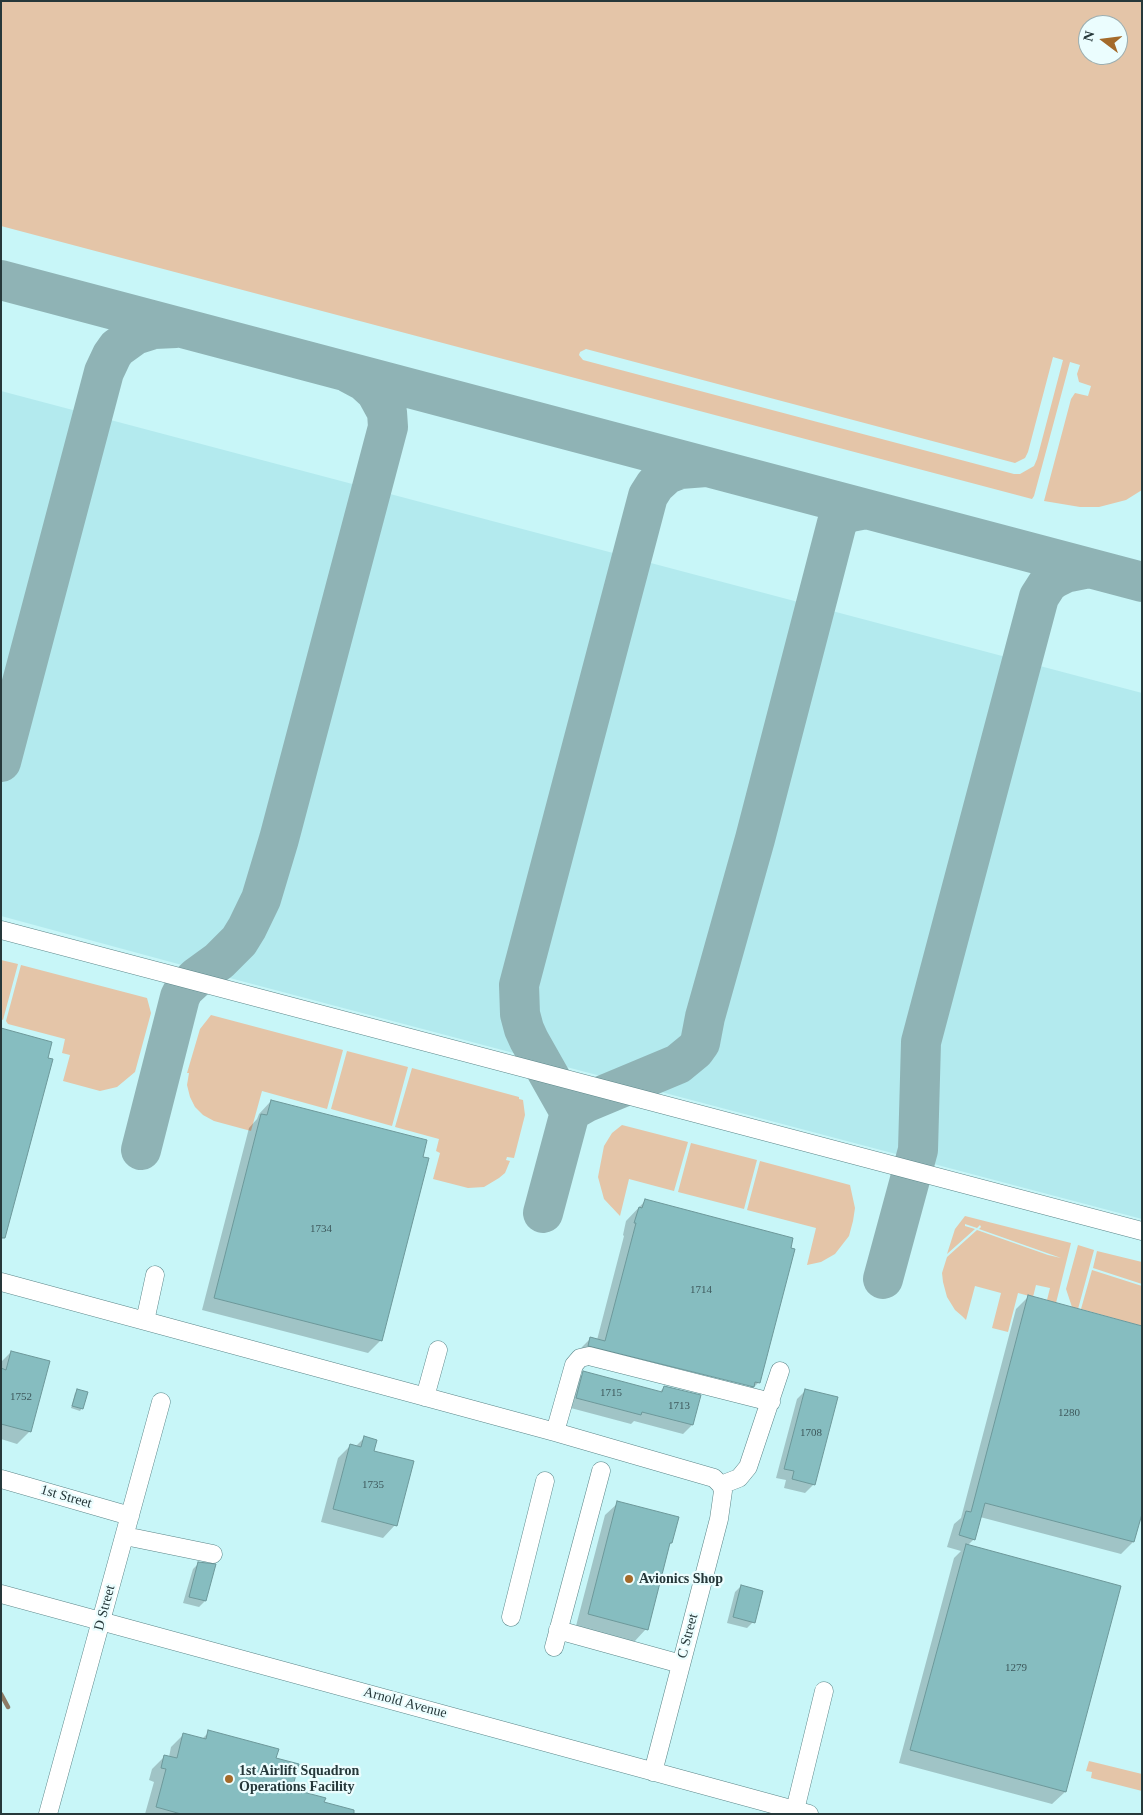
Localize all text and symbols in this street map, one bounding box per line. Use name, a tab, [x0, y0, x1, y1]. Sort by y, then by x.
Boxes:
north arrow	[1078, 15, 1128, 65]
text: N	[1080, 29, 1098, 43]
house number: 1734	[310, 1222, 332, 1236]
house number: 1714	[690, 1283, 712, 1297]
house number: 1715	[600, 1386, 622, 1400]
house number: 1752	[10, 1390, 32, 1404]
house number: 1713	[668, 1399, 690, 1413]
house number: 1280	[1058, 1406, 1080, 1420]
house number: 1708	[800, 1426, 822, 1440]
house number: 1735	[362, 1478, 384, 1492]
street label: 1st Street	[38, 1482, 94, 1512]
place label: Avionics Shop	[639, 1571, 723, 1587]
marker: Avionics Shop	[623, 1573, 635, 1585]
street label: D Street	[91, 1583, 119, 1633]
street label: C Street	[674, 1612, 702, 1660]
house number: 1279	[1005, 1661, 1027, 1675]
street label: Arnold Avenue	[361, 1684, 449, 1722]
place label: 1st Airlift Squadron Operations Facility	[239, 1763, 359, 1795]
marker: 1st Airlift Squadron Operations Facility	[223, 1773, 235, 1785]

